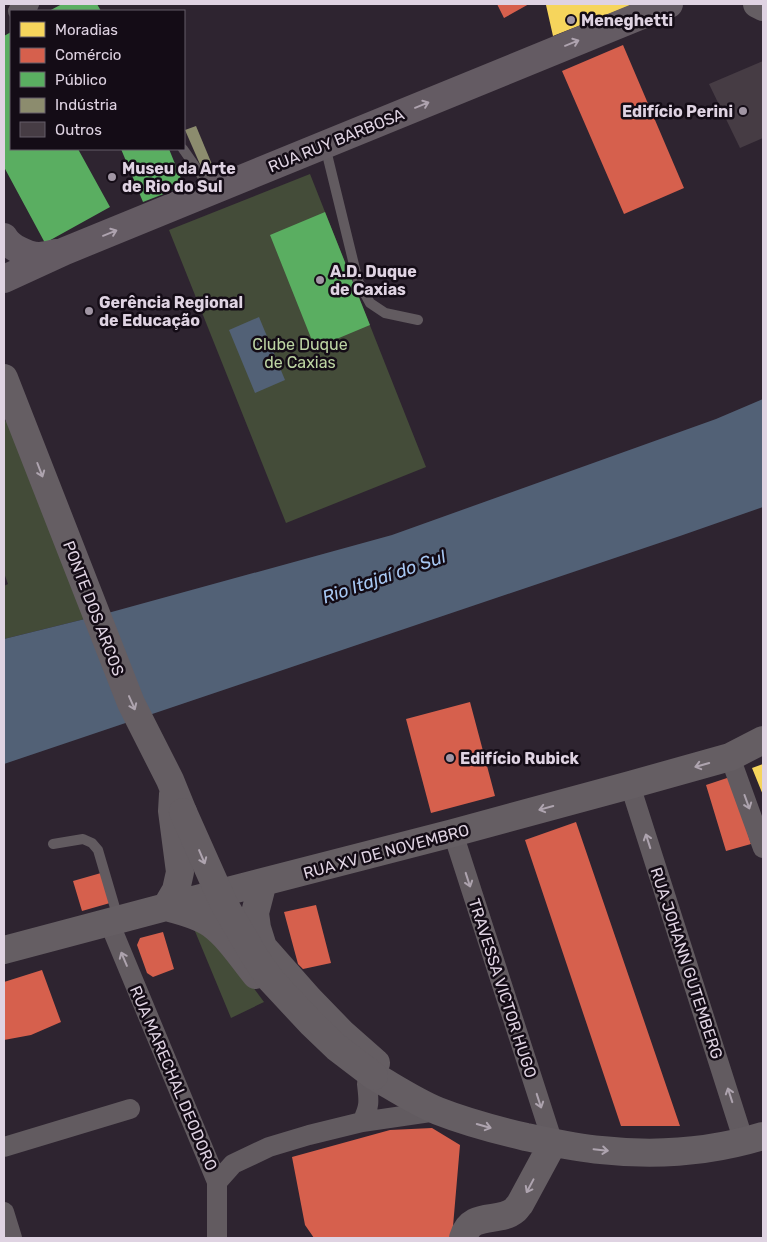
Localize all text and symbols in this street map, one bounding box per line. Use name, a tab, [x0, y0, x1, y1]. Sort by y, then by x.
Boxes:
legend	[10, 10, 185, 150]
place label: Meneghetti	[581, 11, 673, 30]
marker: Meneghetti	[565, 14, 577, 26]
text: Moradias	[55, 21, 118, 39]
one-way arrow	[564, 38, 579, 48]
text: Comércio	[55, 46, 121, 64]
text: Público	[55, 71, 107, 89]
text: Indústria	[55, 96, 117, 114]
one-way arrow	[414, 99, 429, 109]
place label: Edifício Perini	[622, 102, 733, 121]
street label: RUA RUY BARBOSA	[265, 104, 407, 176]
marker: Edifício Perini	[737, 105, 749, 117]
text: Outros	[55, 121, 102, 139]
place label: Museu da Arte de Rio do Sul	[122, 159, 236, 196]
marker: Museu da Arte de Rio do Sul	[106, 171, 118, 183]
one-way arrow	[102, 227, 117, 237]
place label: A.D. Duque de Caxias	[330, 262, 417, 299]
marker: A.D. Duque de Caxias	[314, 274, 326, 286]
place label: Gerência Regional de Educação	[99, 293, 243, 330]
marker: Gerência Regional de Educação	[83, 305, 95, 317]
park label: Clube Duque de Caxias	[252, 335, 348, 372]
one-way arrow	[36, 462, 46, 477]
street label: PONTE DOS ARCOS	[59, 538, 128, 678]
water label: Rio Itajaí do Sul	[319, 545, 449, 608]
one-way arrow	[127, 695, 137, 710]
place label: Edifício Rubick	[460, 749, 580, 768]
marker: Edifício Rubick	[444, 752, 456, 764]
one-way arrow	[695, 760, 711, 770]
one-way arrow	[743, 794, 752, 810]
one-way arrow	[538, 804, 554, 813]
street label: RUA XV DE NOVEMBRO	[301, 820, 471, 883]
one-way arrow	[643, 833, 652, 849]
one-way arrow	[198, 849, 208, 864]
street label: RUA JOHANN GUTEMBERG	[647, 865, 727, 1061]
one-way arrow	[464, 871, 473, 887]
street label: TRAVESSA VICTOR HUGO	[465, 896, 541, 1080]
one-way arrow	[119, 952, 129, 967]
street label: RUA MARECHAL DEODORO	[126, 983, 221, 1174]
one-way arrow	[724, 1088, 734, 1104]
one-way arrow	[535, 1093, 545, 1109]
one-way arrow	[475, 1122, 491, 1132]
one-way arrow	[593, 1145, 609, 1155]
one-way arrow	[525, 1178, 535, 1193]

